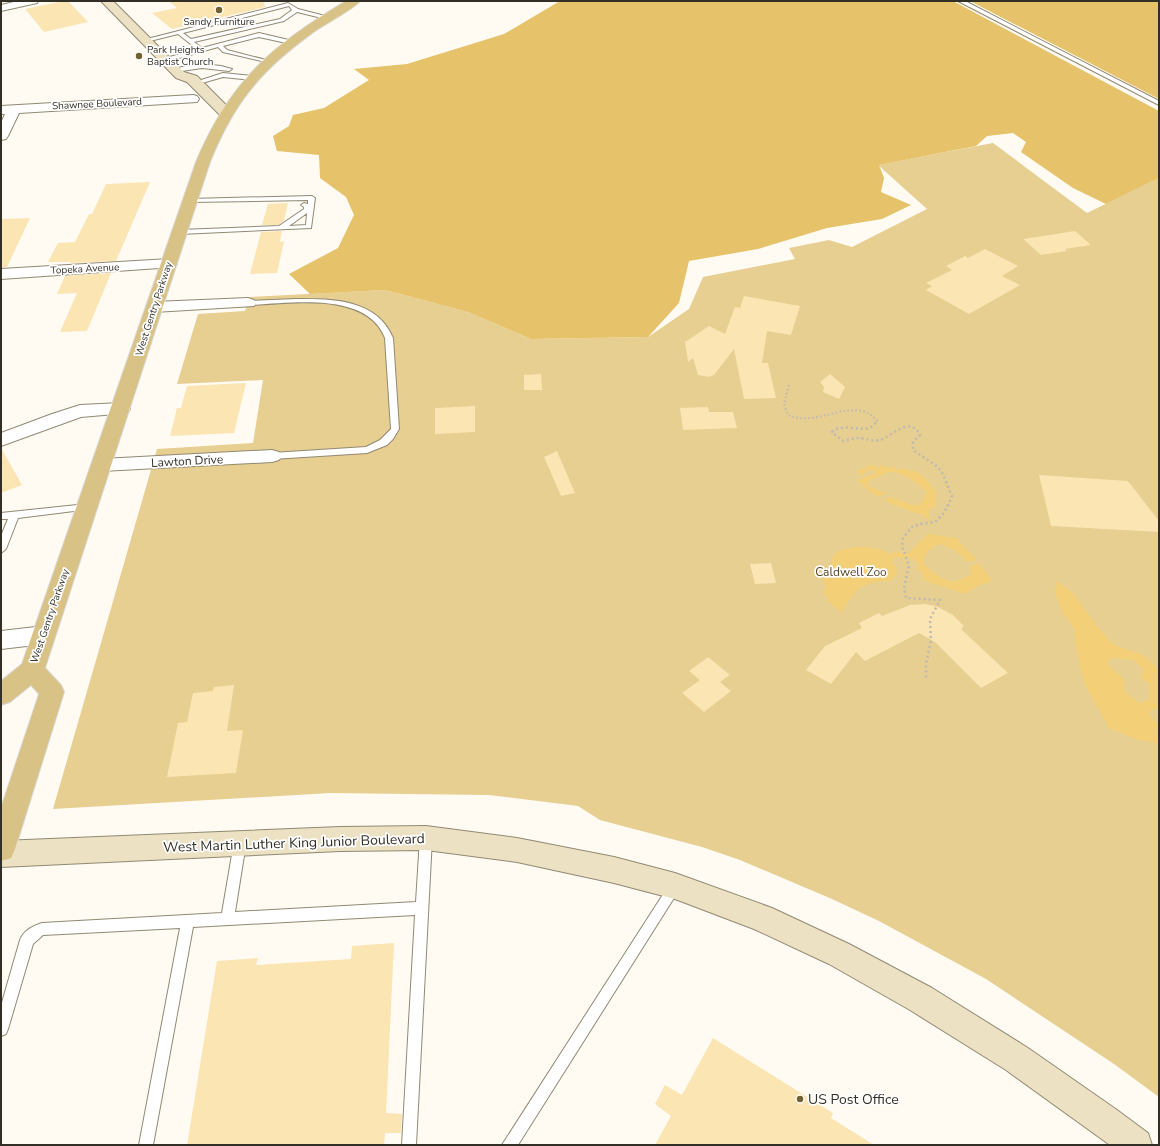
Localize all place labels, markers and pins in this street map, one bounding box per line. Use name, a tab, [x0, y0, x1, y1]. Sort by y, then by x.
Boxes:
marker: Sandy Furniture	[214, 5, 224, 15]
place label: Sandy Furniture	[183, 15, 255, 29]
place label: Park Heights Baptist Church	[147, 43, 213, 69]
marker: Park Heights Baptist Church	[134, 51, 144, 61]
place label: US Post Office	[808, 1090, 899, 1109]
marker: US Post Office	[795, 1094, 805, 1104]

